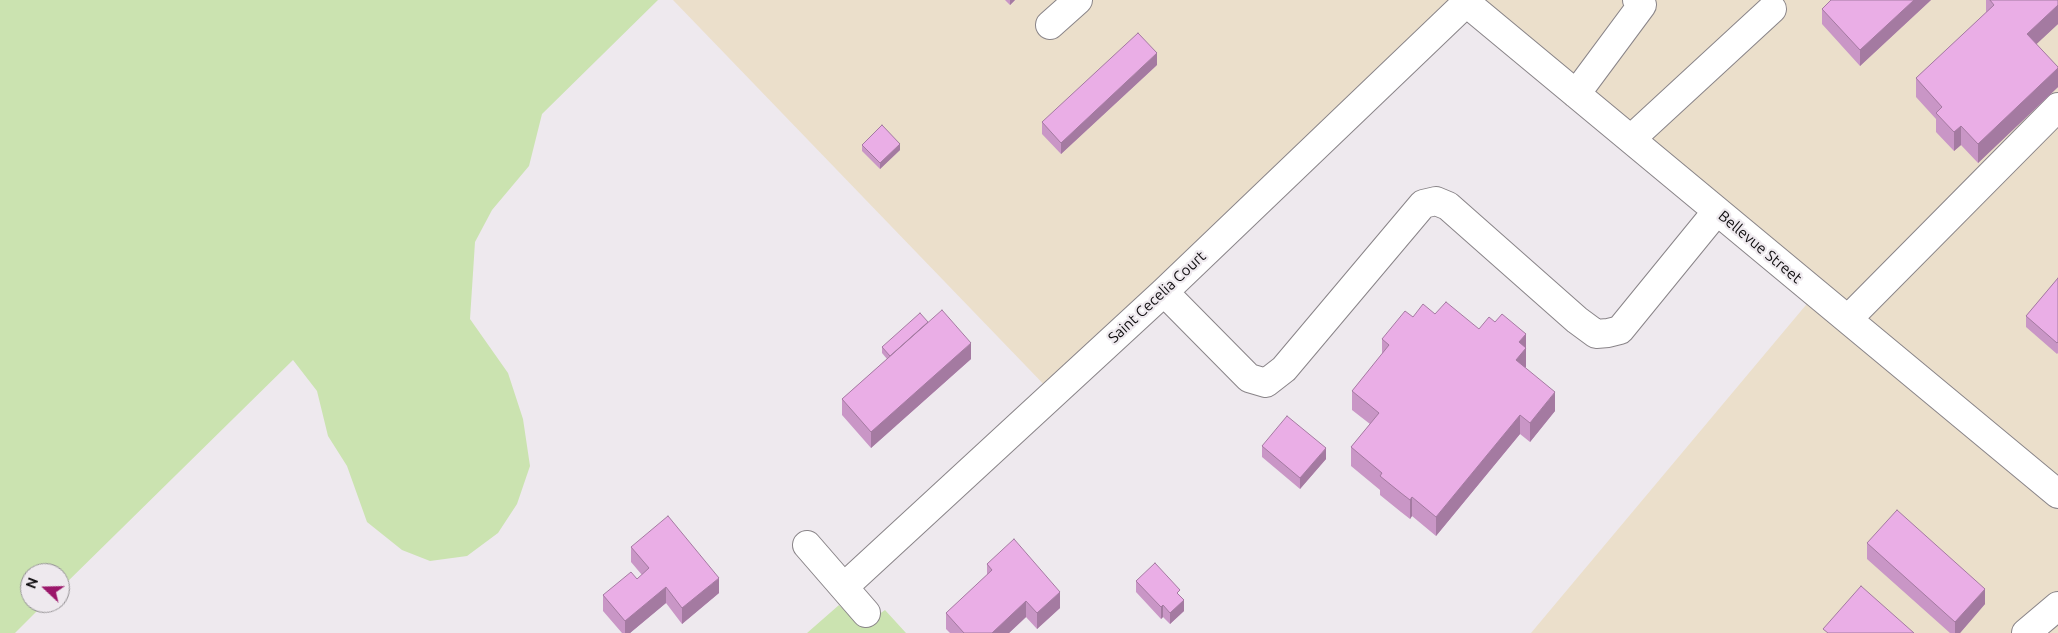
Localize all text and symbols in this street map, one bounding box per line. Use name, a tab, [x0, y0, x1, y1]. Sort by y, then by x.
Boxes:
street label: Bellevue Street	[1715, 207, 1805, 287]
street label: Saint Cecelia Court	[1105, 247, 1209, 347]
north arrow	[20, 563, 70, 613]
text: N	[23, 575, 41, 591]

